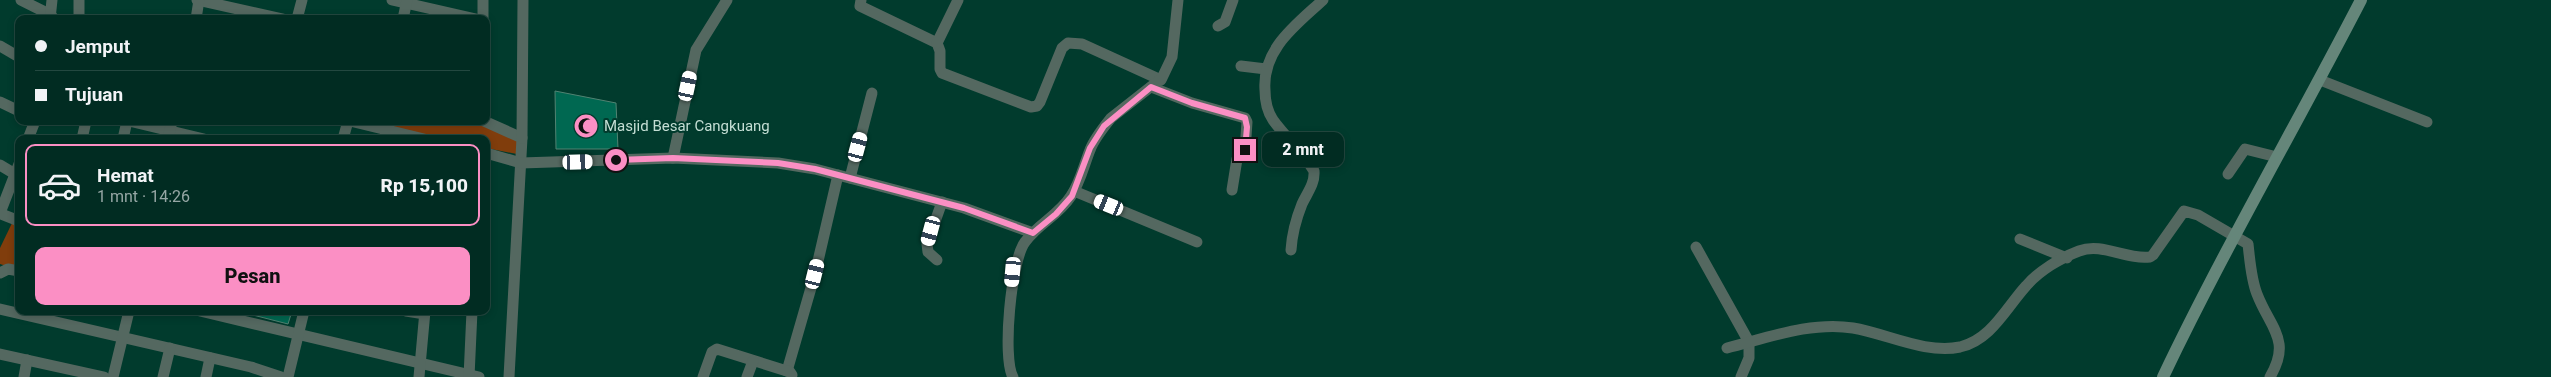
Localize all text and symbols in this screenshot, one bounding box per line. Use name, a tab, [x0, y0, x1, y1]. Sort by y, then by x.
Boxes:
text: Jemput	[65, 35, 130, 58]
car	[677, 70, 698, 102]
text: Tujuan	[65, 83, 123, 106]
mosque icon: Masjid Besar Cangkuang	[573, 113, 599, 139]
place label: Masjid Besar Cangkuang	[604, 117, 770, 135]
car	[846, 131, 869, 163]
callout: 2 mnt	[1262, 132, 1345, 168]
route end	[1234, 139, 1256, 161]
text: 2 mnt	[1282, 140, 1324, 159]
route start	[605, 149, 627, 171]
car	[562, 154, 593, 170]
icon: car	[37, 163, 82, 208]
text: Hemat	[97, 164, 154, 187]
text: Rp 15,100	[381, 174, 468, 197]
text: 1 mnt · 14:26	[97, 187, 190, 206]
car	[1092, 192, 1125, 218]
car	[919, 215, 942, 247]
button: Pesan	[35, 247, 470, 305]
car	[1004, 256, 1021, 288]
car	[804, 258, 825, 290]

